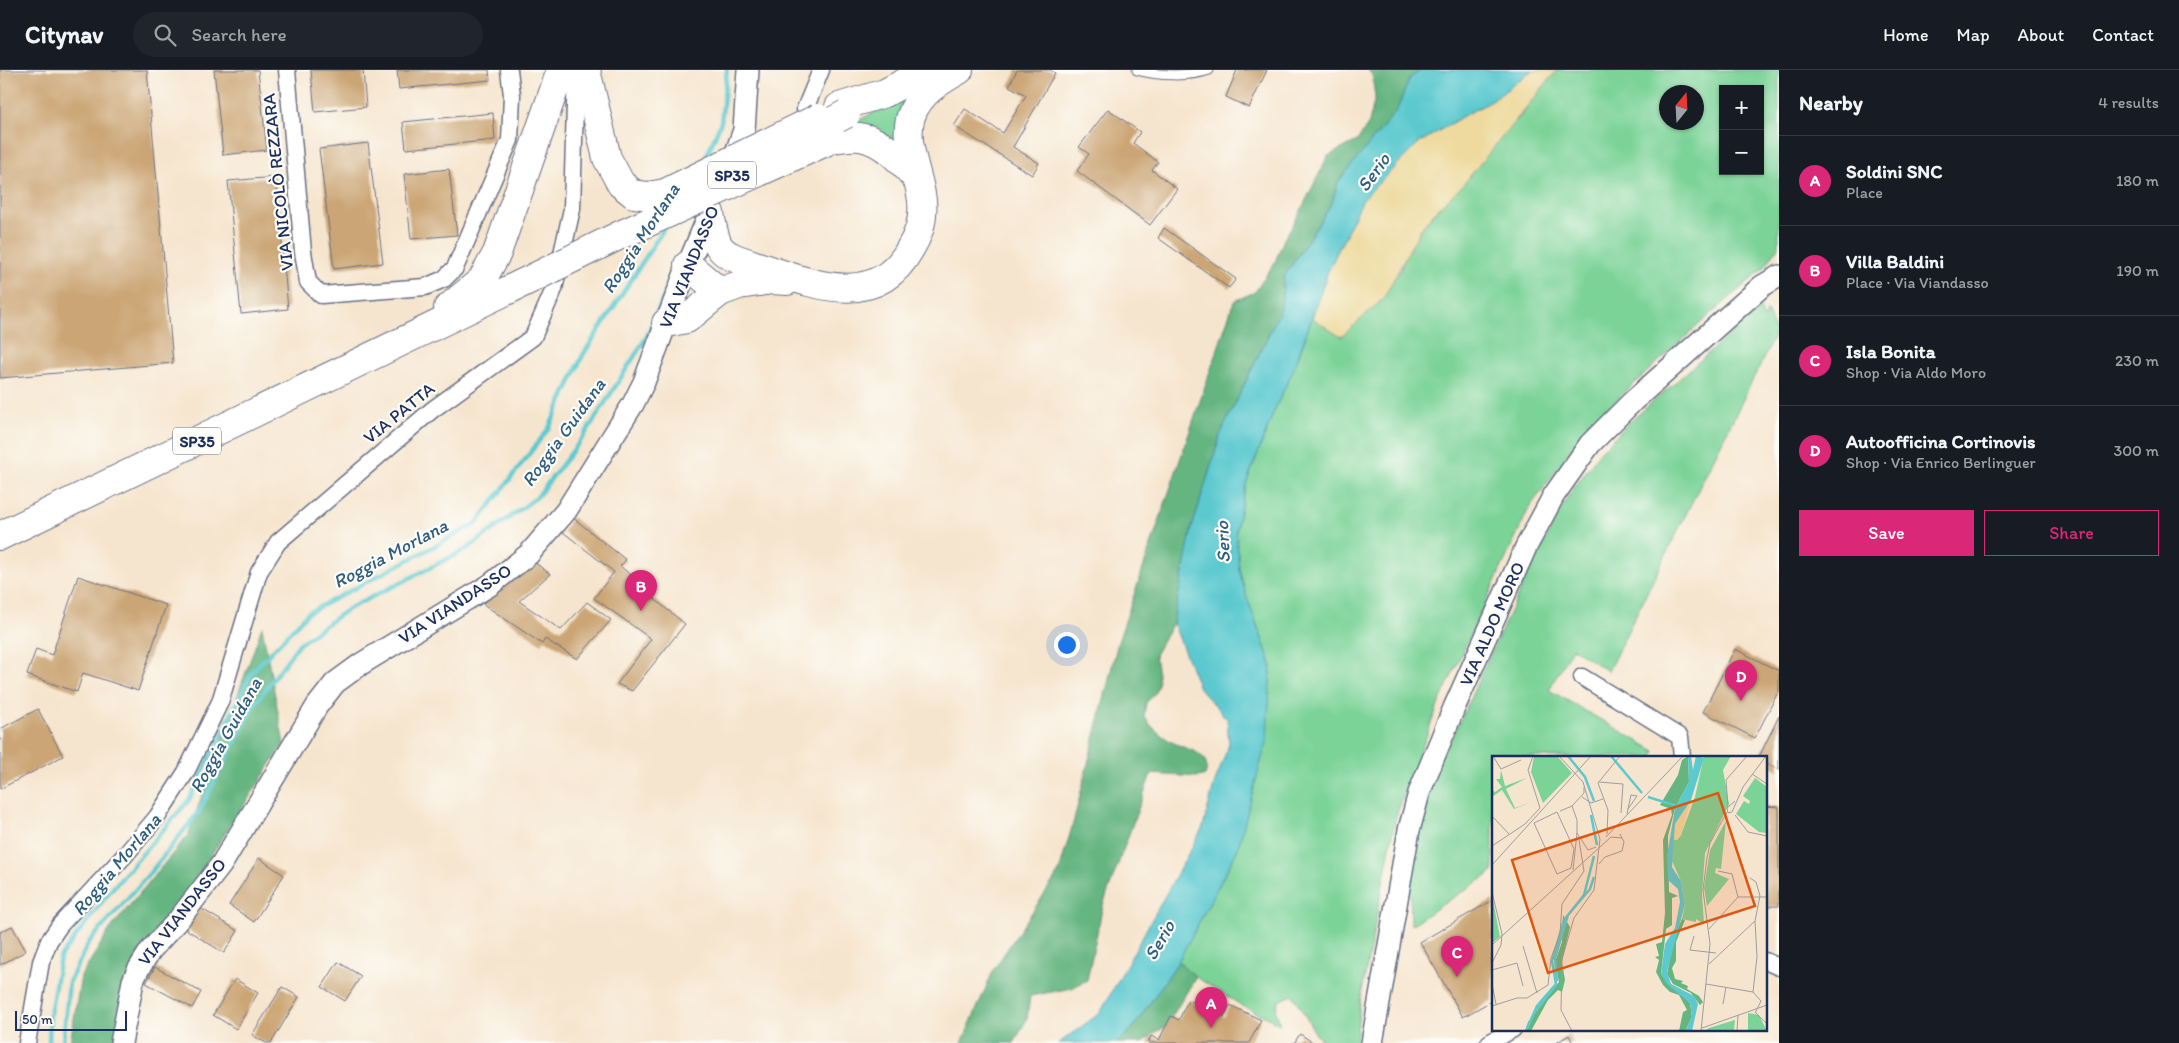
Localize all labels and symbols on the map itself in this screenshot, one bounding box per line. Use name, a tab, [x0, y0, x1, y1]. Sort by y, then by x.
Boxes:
north arrow	[1659, 85, 1704, 130]
street label: VIA NICOLÒ REZZARA	[258, 92, 298, 272]
water label: Serio	[1352, 148, 1396, 196]
road number: SP35	[708, 162, 756, 188]
water label: Roggia Morlana	[596, 179, 685, 298]
street label: VIA VIANDASSO	[654, 202, 724, 332]
water label: Roggia Guidana	[516, 374, 610, 491]
street label: VIA PATTA	[359, 377, 439, 448]
road number: SP35	[173, 428, 221, 454]
water label: Roggia Morlana	[329, 514, 452, 593]
water label: Serio	[1210, 519, 1235, 563]
street label: VIA ALDO MORO	[1455, 558, 1529, 690]
street label: VIA VIANDASSO	[394, 559, 516, 649]
pin: B	[625, 570, 657, 611]
your location	[1054, 632, 1080, 658]
pin: D	[1725, 660, 1757, 701]
water label: Roggia Guidana	[184, 673, 267, 797]
inset map	[1492, 756, 1766, 1030]
water label: Roggia Morlana	[67, 808, 166, 920]
street label: VIA VIANDASSO	[133, 854, 231, 970]
water label: Serio	[1139, 915, 1181, 964]
pin: C	[1441, 936, 1473, 977]
pin: A	[1195, 987, 1227, 1028]
scale bar	[15, 1008, 128, 1031]

